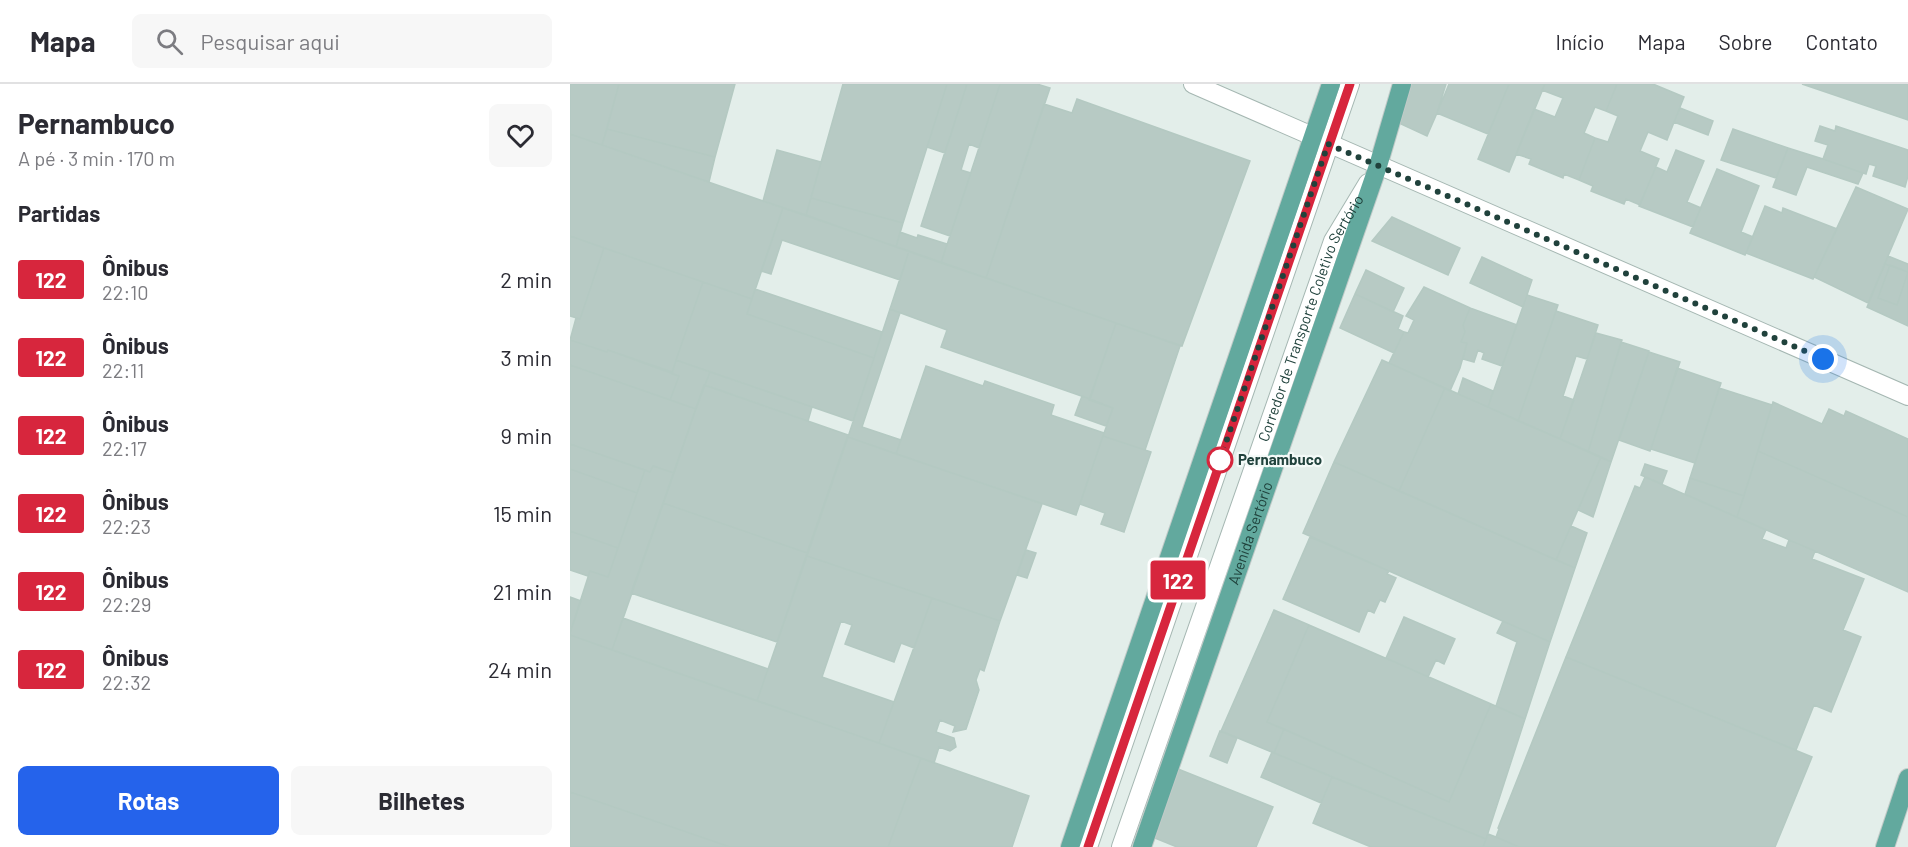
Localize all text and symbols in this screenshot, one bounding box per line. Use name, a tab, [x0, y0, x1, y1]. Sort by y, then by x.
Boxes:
search box	[132, 14, 552, 68]
text: Mapa	[30, 24, 96, 58]
icon: search	[153, 25, 186, 58]
text: Pesquisar aqui	[201, 28, 340, 54]
text: Início	[1556, 29, 1604, 54]
text: Mapa	[1637, 29, 1686, 54]
text: Sobre	[1719, 29, 1772, 54]
text: Contato	[1805, 29, 1878, 54]
button: heart	[489, 104, 552, 167]
text: Pernambuco	[18, 106, 175, 140]
text: A pé · 3 min · 170 m	[18, 146, 175, 170]
street label: Corredor de Transporte Coletivo Sertório	[1254, 191, 1367, 444]
text: Partidas	[18, 200, 100, 226]
text: Ônibus	[102, 254, 169, 280]
text: 2 min	[500, 266, 552, 292]
text: 122	[36, 267, 66, 292]
text: 22:10	[102, 280, 149, 304]
text: Ônibus	[102, 332, 169, 358]
text: 3 min	[501, 344, 552, 370]
your location	[1808, 344, 1838, 374]
text: 122	[36, 345, 66, 370]
text: 22:11	[102, 358, 144, 382]
text: Ônibus	[102, 410, 169, 436]
text: 9 min	[500, 422, 552, 448]
text: 122	[36, 423, 66, 448]
text: 22:17	[102, 436, 147, 460]
marker: Pernambuco	[1207, 447, 1233, 473]
place label: Pernambuco	[1238, 450, 1322, 468]
street label: Avenida Sertório	[1224, 479, 1276, 587]
text: Ônibus	[102, 488, 169, 514]
text: 15 min	[493, 500, 552, 526]
text: 122	[36, 501, 66, 526]
text: 22:23	[102, 514, 151, 538]
line badge: 122	[1144, 560, 1212, 600]
text: Ônibus	[102, 566, 169, 592]
text: 122	[1163, 568, 1193, 593]
text: 21 min	[493, 578, 552, 604]
text: 122	[36, 579, 66, 604]
text: 22:29	[102, 592, 151, 616]
text: Ônibus	[102, 644, 169, 670]
text: 24 min	[488, 656, 552, 682]
text: 122	[36, 657, 66, 682]
text: 22:32	[102, 670, 151, 694]
button: Rotas	[18, 766, 279, 835]
button: Bilhetes	[291, 766, 552, 835]

